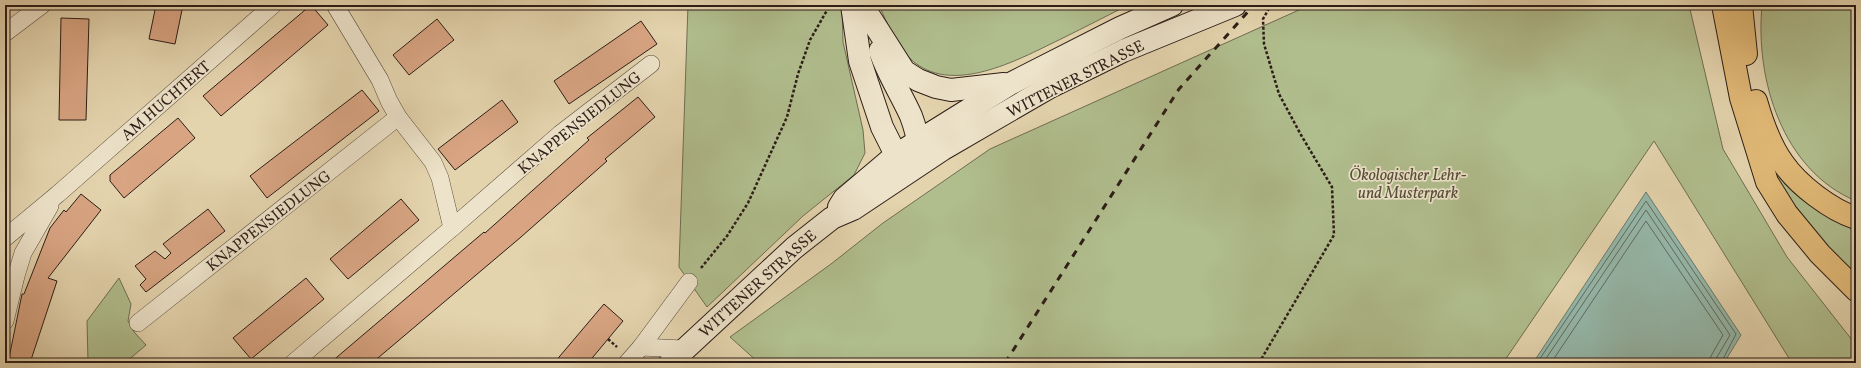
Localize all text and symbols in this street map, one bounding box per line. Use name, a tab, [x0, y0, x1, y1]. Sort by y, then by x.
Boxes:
street label: WITTENER STRASSE	[1003, 36, 1148, 124]
street label: AM HUCHTERT	[117, 56, 216, 147]
street label: KNAPPENSIEDLUNG	[514, 67, 647, 180]
park label: Ökologischer Lehr- und Musterpark	[1349, 165, 1467, 205]
street label: KNAPPENSIEDLUNG	[202, 166, 336, 277]
street label: WITTENER STRASSE	[695, 226, 822, 343]

